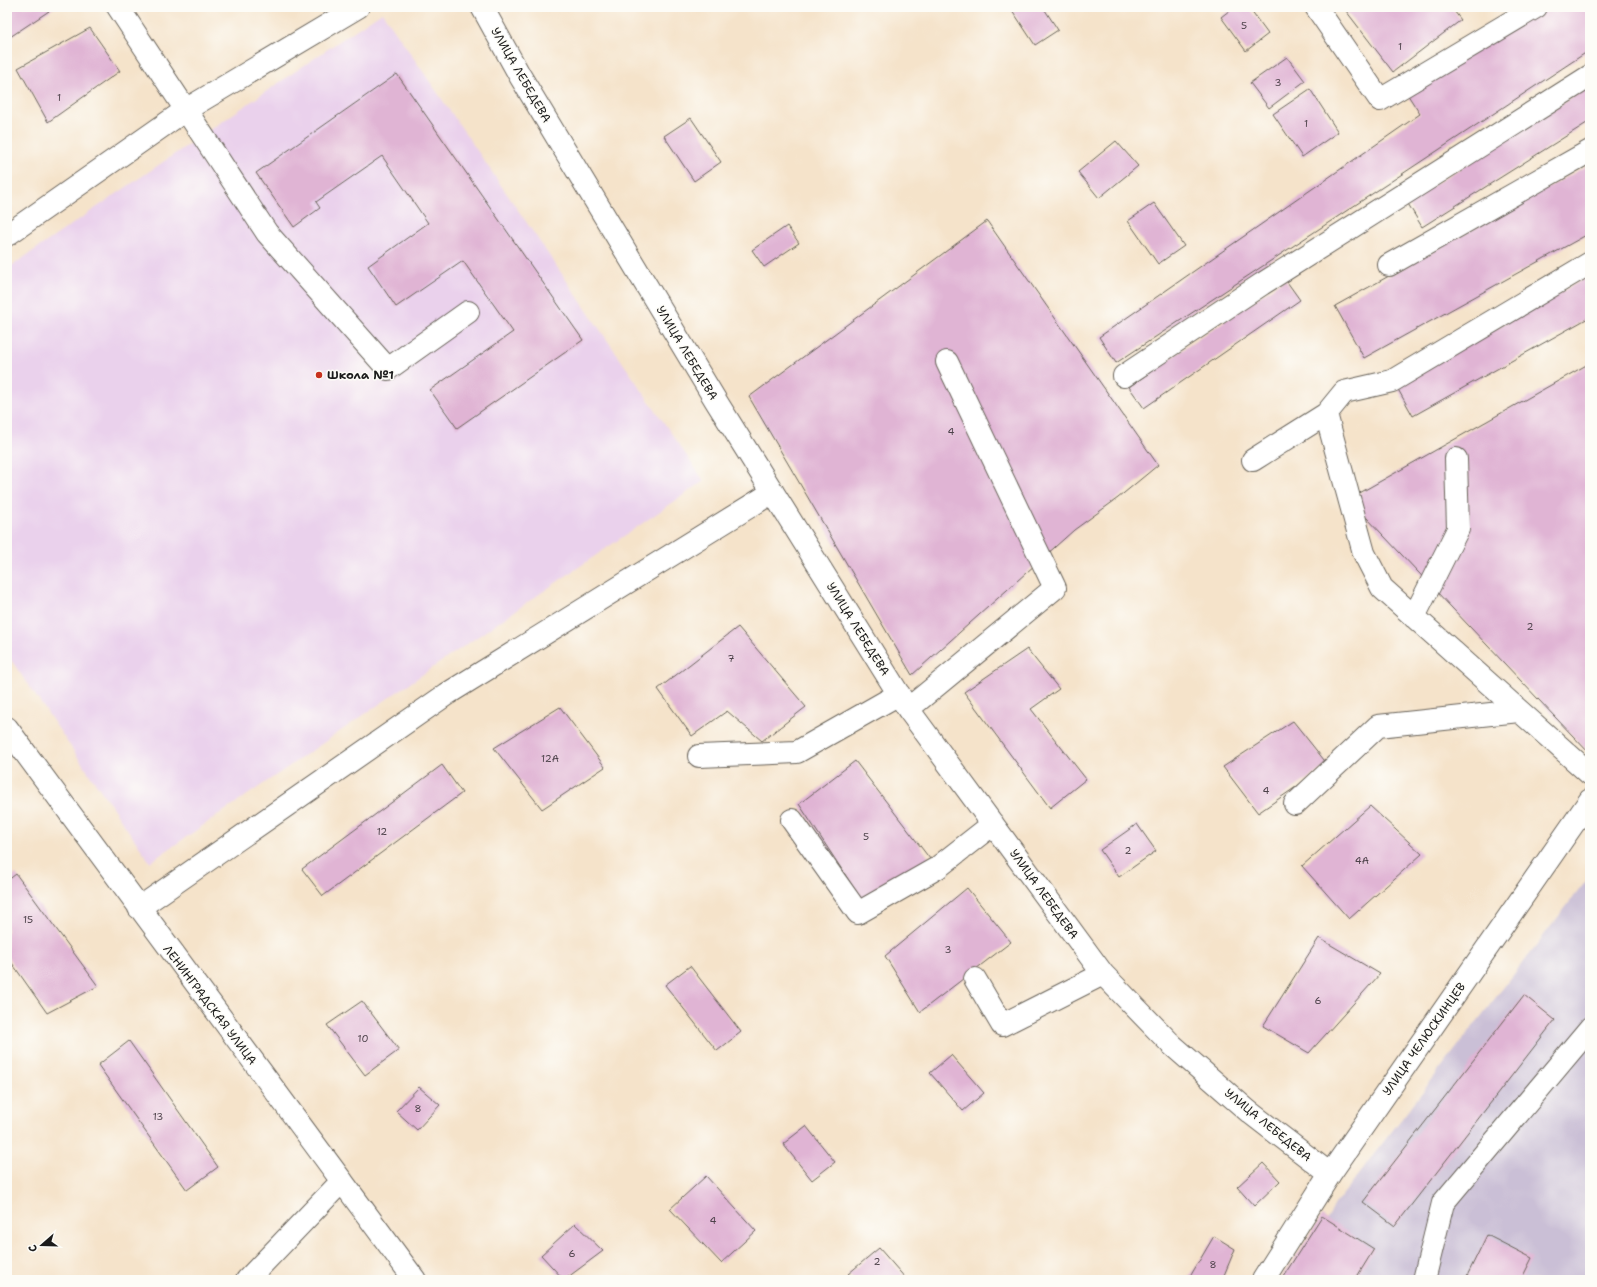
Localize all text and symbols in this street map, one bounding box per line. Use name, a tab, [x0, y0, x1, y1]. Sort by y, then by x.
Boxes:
house number: 5	[1241, 19, 1247, 32]
street label: УЛИЦА ЛЕБЕДЕВА	[487, 25, 555, 126]
house number: 1	[1398, 40, 1402, 53]
house number: 3	[1275, 76, 1282, 89]
house number: 1	[57, 91, 61, 104]
house number: 1	[1304, 117, 1308, 130]
street label: УЛИЦА ЛЕБЕДЕВА	[653, 303, 722, 403]
place label: Школа №1	[327, 367, 394, 383]
marker: Школа №1	[314, 370, 324, 380]
house number: 4	[948, 425, 955, 438]
street label: УЛИЦА ЛЕБЕДЕВА	[823, 579, 893, 679]
house number: 2	[1527, 620, 1534, 633]
house number: 7	[728, 652, 735, 665]
house number: 12А	[541, 752, 559, 765]
house number: 4	[1263, 784, 1270, 797]
house number: 12	[377, 825, 387, 838]
house number: 5	[863, 830, 869, 843]
house number: 2	[1125, 844, 1132, 857]
street label: УЛИЦА ЛЕБЕДЕВА	[1006, 846, 1082, 942]
house number: 4А	[1355, 854, 1369, 867]
house number: 15	[23, 913, 33, 926]
street label: ЛЕНИНГРАДСКАЯ УЛИЦА	[160, 942, 261, 1068]
house number: 3	[945, 943, 952, 956]
street label: УЛИЦА ЧЕЛЮСКИНЦЕВ	[1379, 979, 1469, 1099]
house number: 6	[1315, 994, 1322, 1007]
house number: 10	[358, 1032, 368, 1045]
street label: УЛИЦА ЛЕБЕДЕВА	[1221, 1085, 1315, 1165]
house number: 8	[415, 1102, 422, 1115]
house number: 13	[153, 1110, 163, 1123]
house number: 4	[710, 1214, 717, 1227]
north arrow	[22, 1225, 62, 1265]
text: С	[25, 1242, 41, 1254]
house number: 6	[569, 1247, 576, 1260]
house number: 2	[874, 1255, 881, 1268]
house number: 8	[1210, 1258, 1217, 1271]

